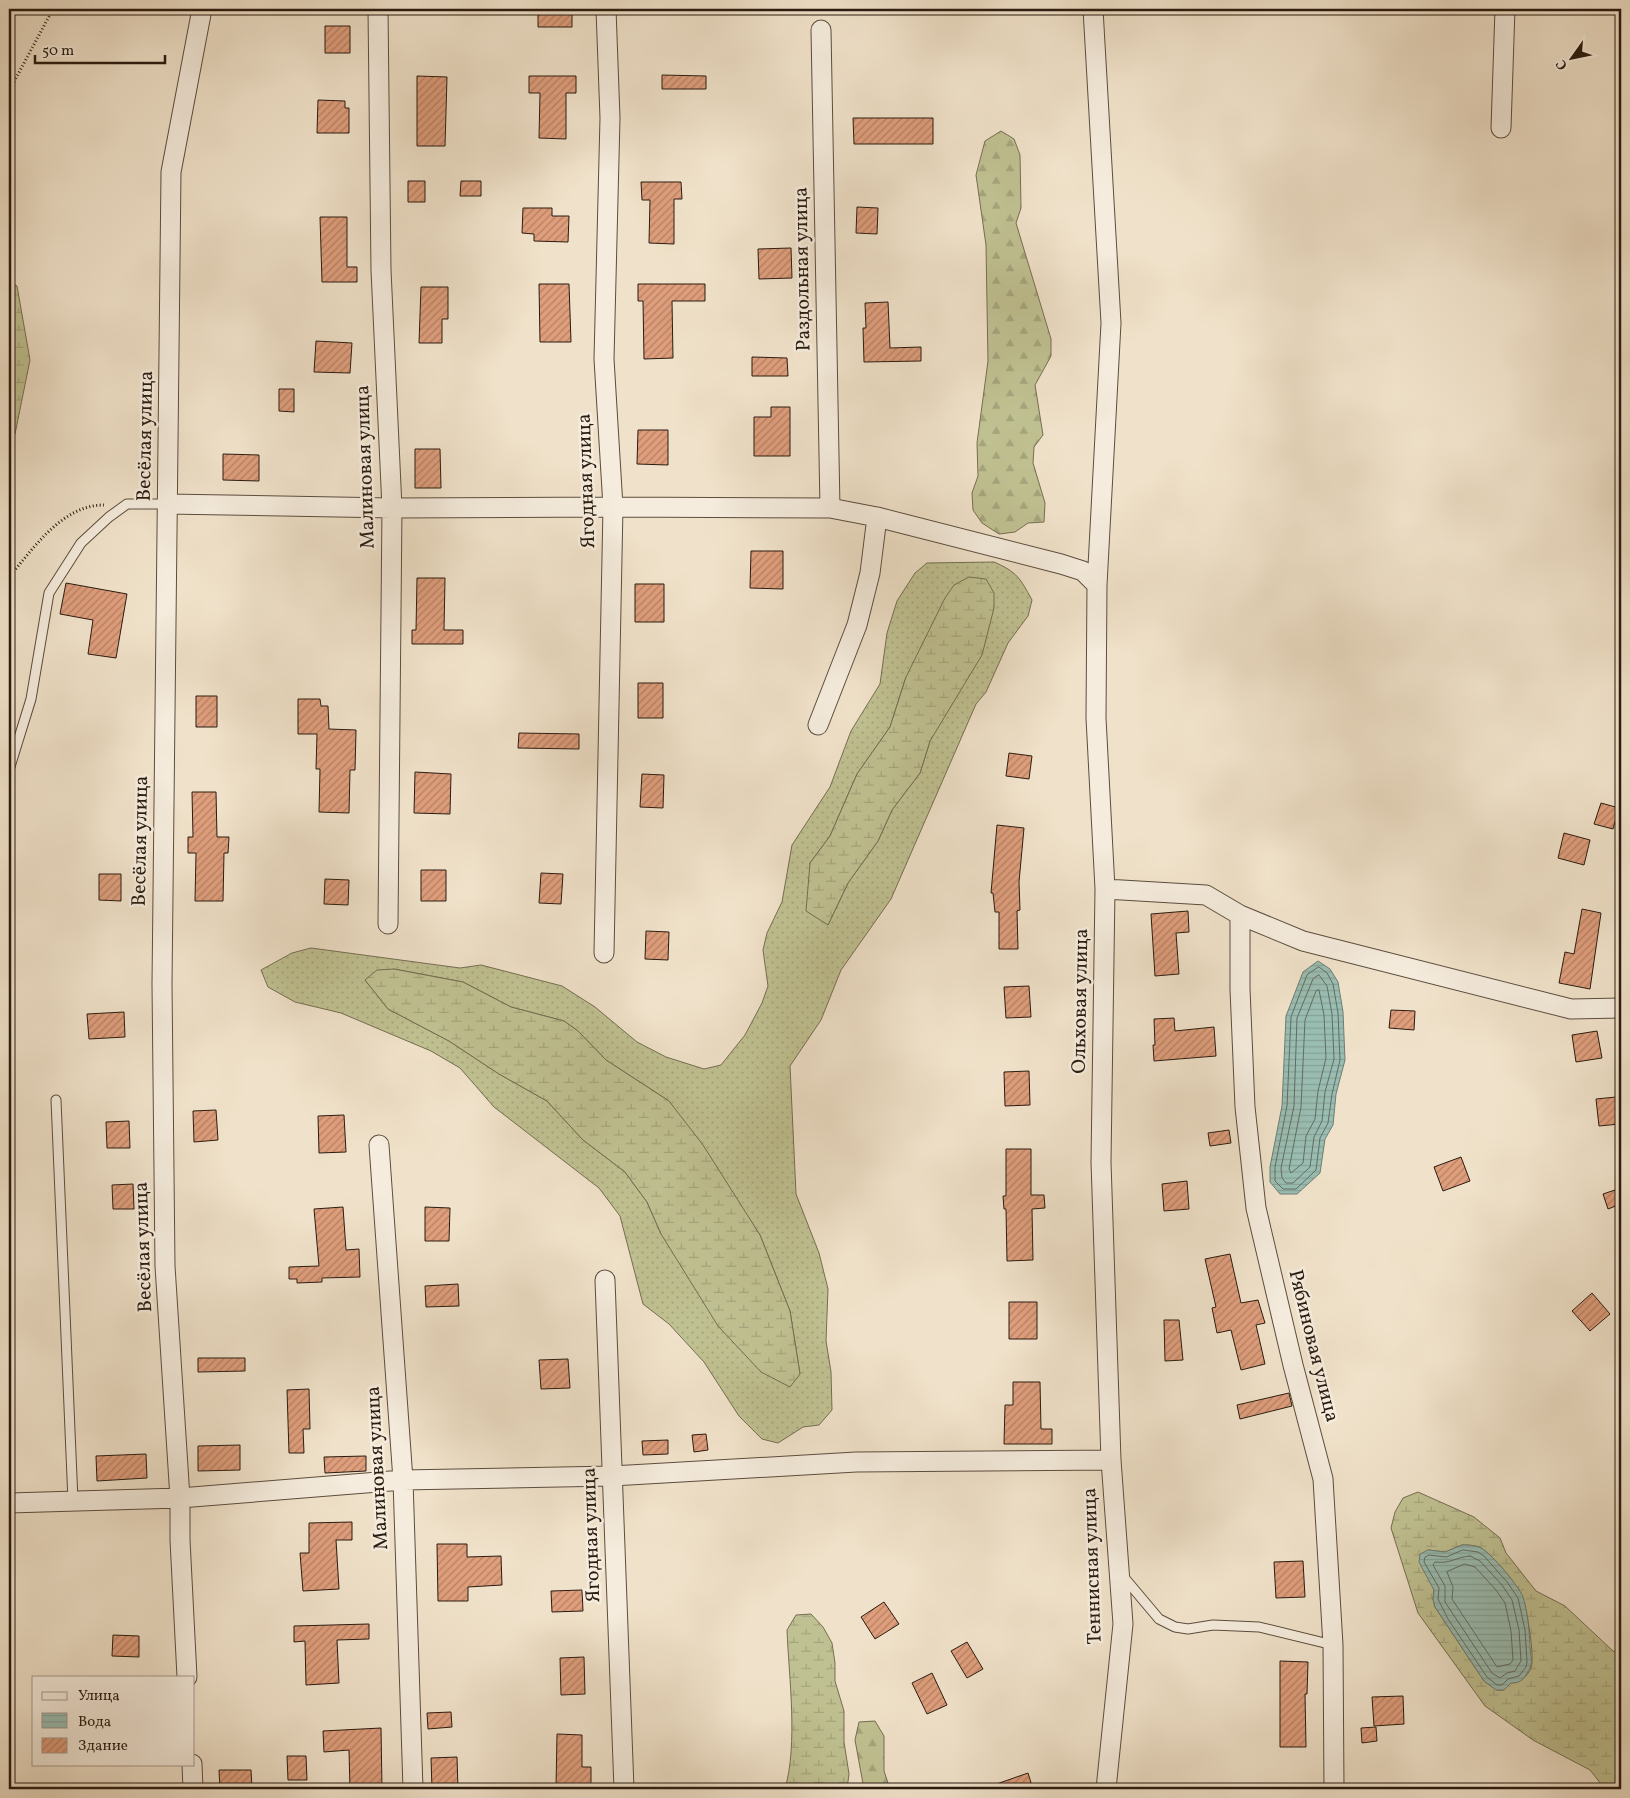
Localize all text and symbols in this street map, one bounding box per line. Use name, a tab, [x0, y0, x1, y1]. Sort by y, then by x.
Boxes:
scale bar	[35, 32, 165, 64]
north arrow	[1548, 32, 1598, 82]
text: 50 m	[42, 41, 74, 62]
text: С	[1552, 55, 1573, 73]
street label: Раздольная улица	[788, 187, 818, 351]
street label: Весёлая улица	[131, 370, 161, 502]
street label: Малиновая улица	[349, 384, 383, 549]
street label: Ягодная улица	[571, 413, 603, 549]
street label: Весёлая улица	[126, 775, 156, 907]
street label: Ольховая улица	[1066, 928, 1096, 1074]
street label: Весёлая улица	[128, 1181, 160, 1313]
street label: Рябиновая улица	[1281, 1267, 1345, 1425]
street label: Малиновая улица	[360, 1385, 396, 1551]
street label: Ягодная улица	[576, 1467, 608, 1603]
street label: Теннисная улица	[1076, 1487, 1110, 1645]
legend	[32, 1676, 195, 1766]
text: Улица	[78, 1686, 120, 1707]
text: Вода	[78, 1712, 111, 1733]
text: Здание	[78, 1736, 128, 1757]

